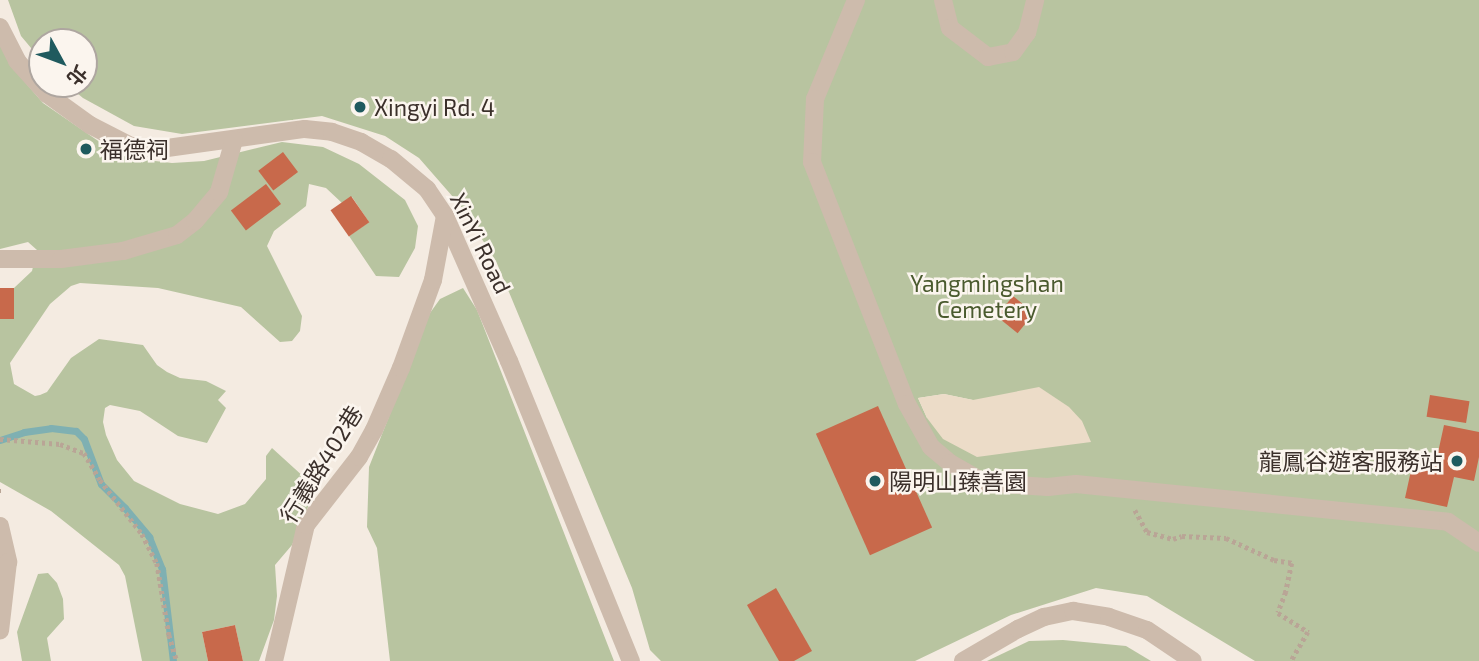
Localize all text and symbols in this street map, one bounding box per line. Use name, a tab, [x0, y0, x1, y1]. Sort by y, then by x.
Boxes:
north arrow	[28, 28, 98, 98]
text: 北	[63, 61, 93, 91]
place label: Xingyi Rd. 4	[374, 93, 495, 121]
marker: Xingyi Rd. 4	[352, 99, 368, 115]
place label: 福德祠	[100, 135, 169, 163]
marker: 福德祠	[78, 141, 94, 157]
street label: XinYi Road	[445, 188, 517, 298]
park label: Yangmingshan Cemetery	[910, 269, 1064, 323]
street label: 行義路402巷	[274, 400, 368, 528]
place label: 龍鳳谷遊客服務站	[1259, 447, 1443, 475]
marker: 龍鳳谷遊客服務站	[1449, 453, 1465, 469]
place label: 陽明山臻善園	[889, 467, 1027, 495]
marker: 陽明山臻善園	[867, 473, 883, 489]

